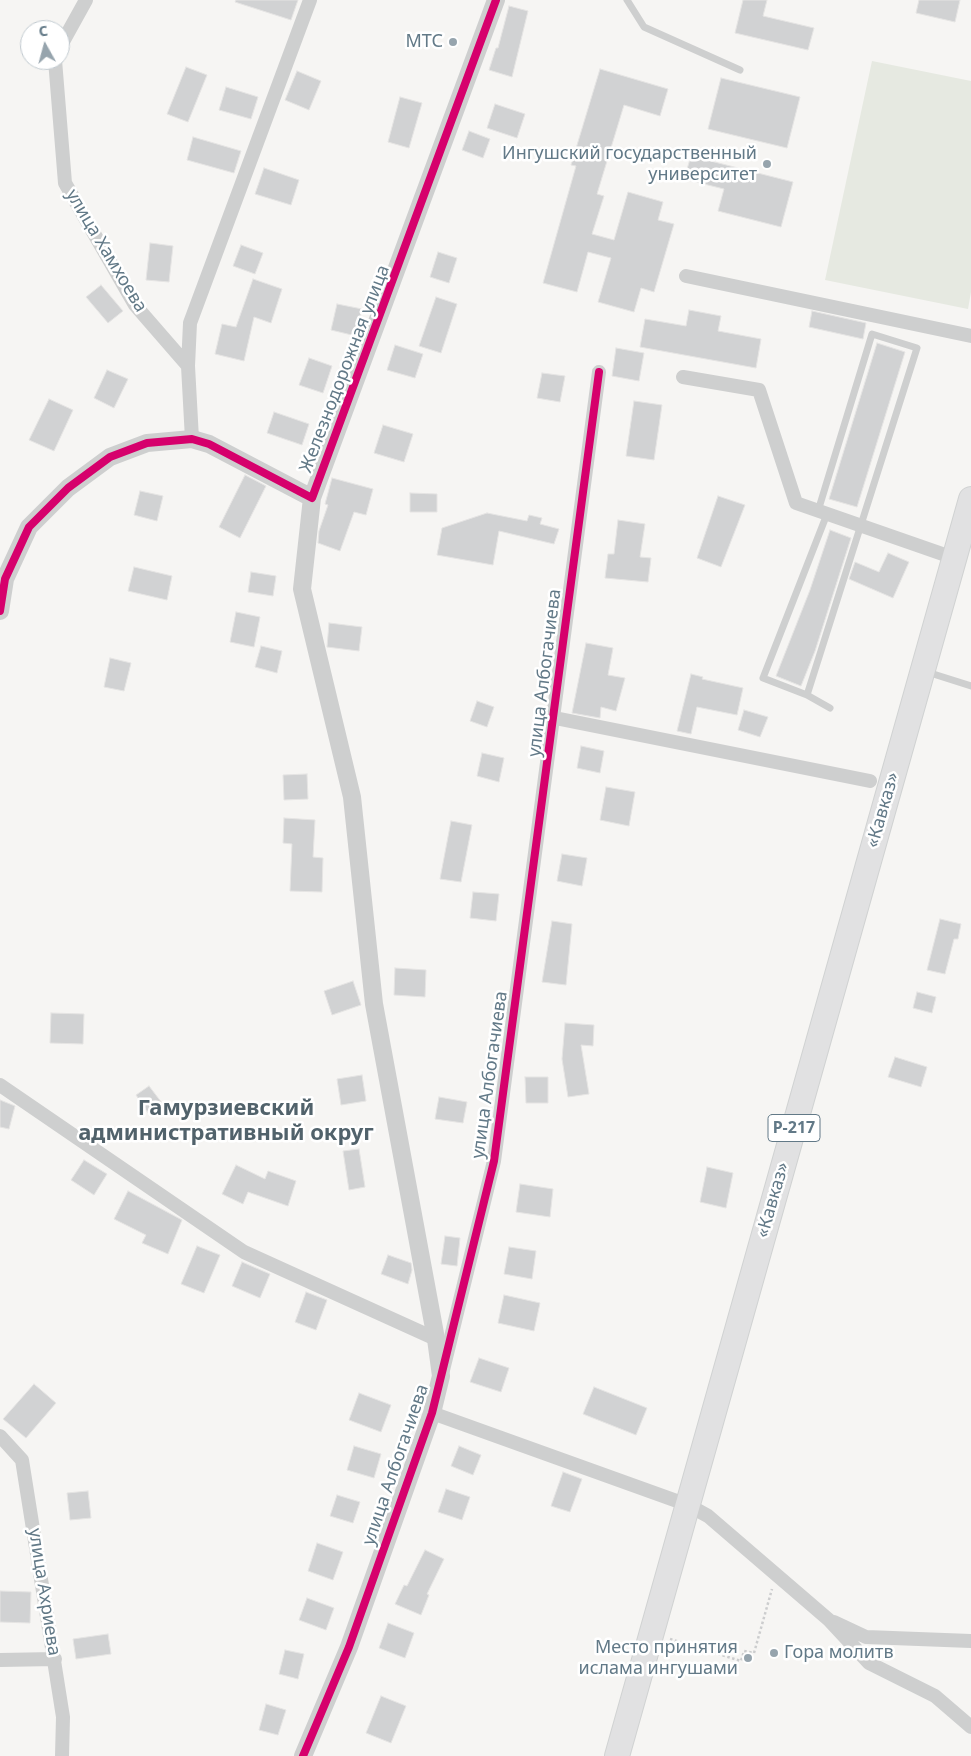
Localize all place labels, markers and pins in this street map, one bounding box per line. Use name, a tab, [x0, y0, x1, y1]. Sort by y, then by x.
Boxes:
place label: МТС	[406, 31, 443, 53]
marker: МТС	[447, 36, 459, 48]
place label: Ингушский государственный университет	[502, 143, 757, 186]
marker: Ингушский государственный университет	[761, 158, 773, 170]
place label: Место принятия ислама ингушами	[578, 1637, 738, 1680]
place label: Гора молитв	[784, 1642, 894, 1664]
marker: Гора молитв	[768, 1647, 780, 1659]
marker: Место принятия ислама ингушами	[742, 1652, 754, 1664]

